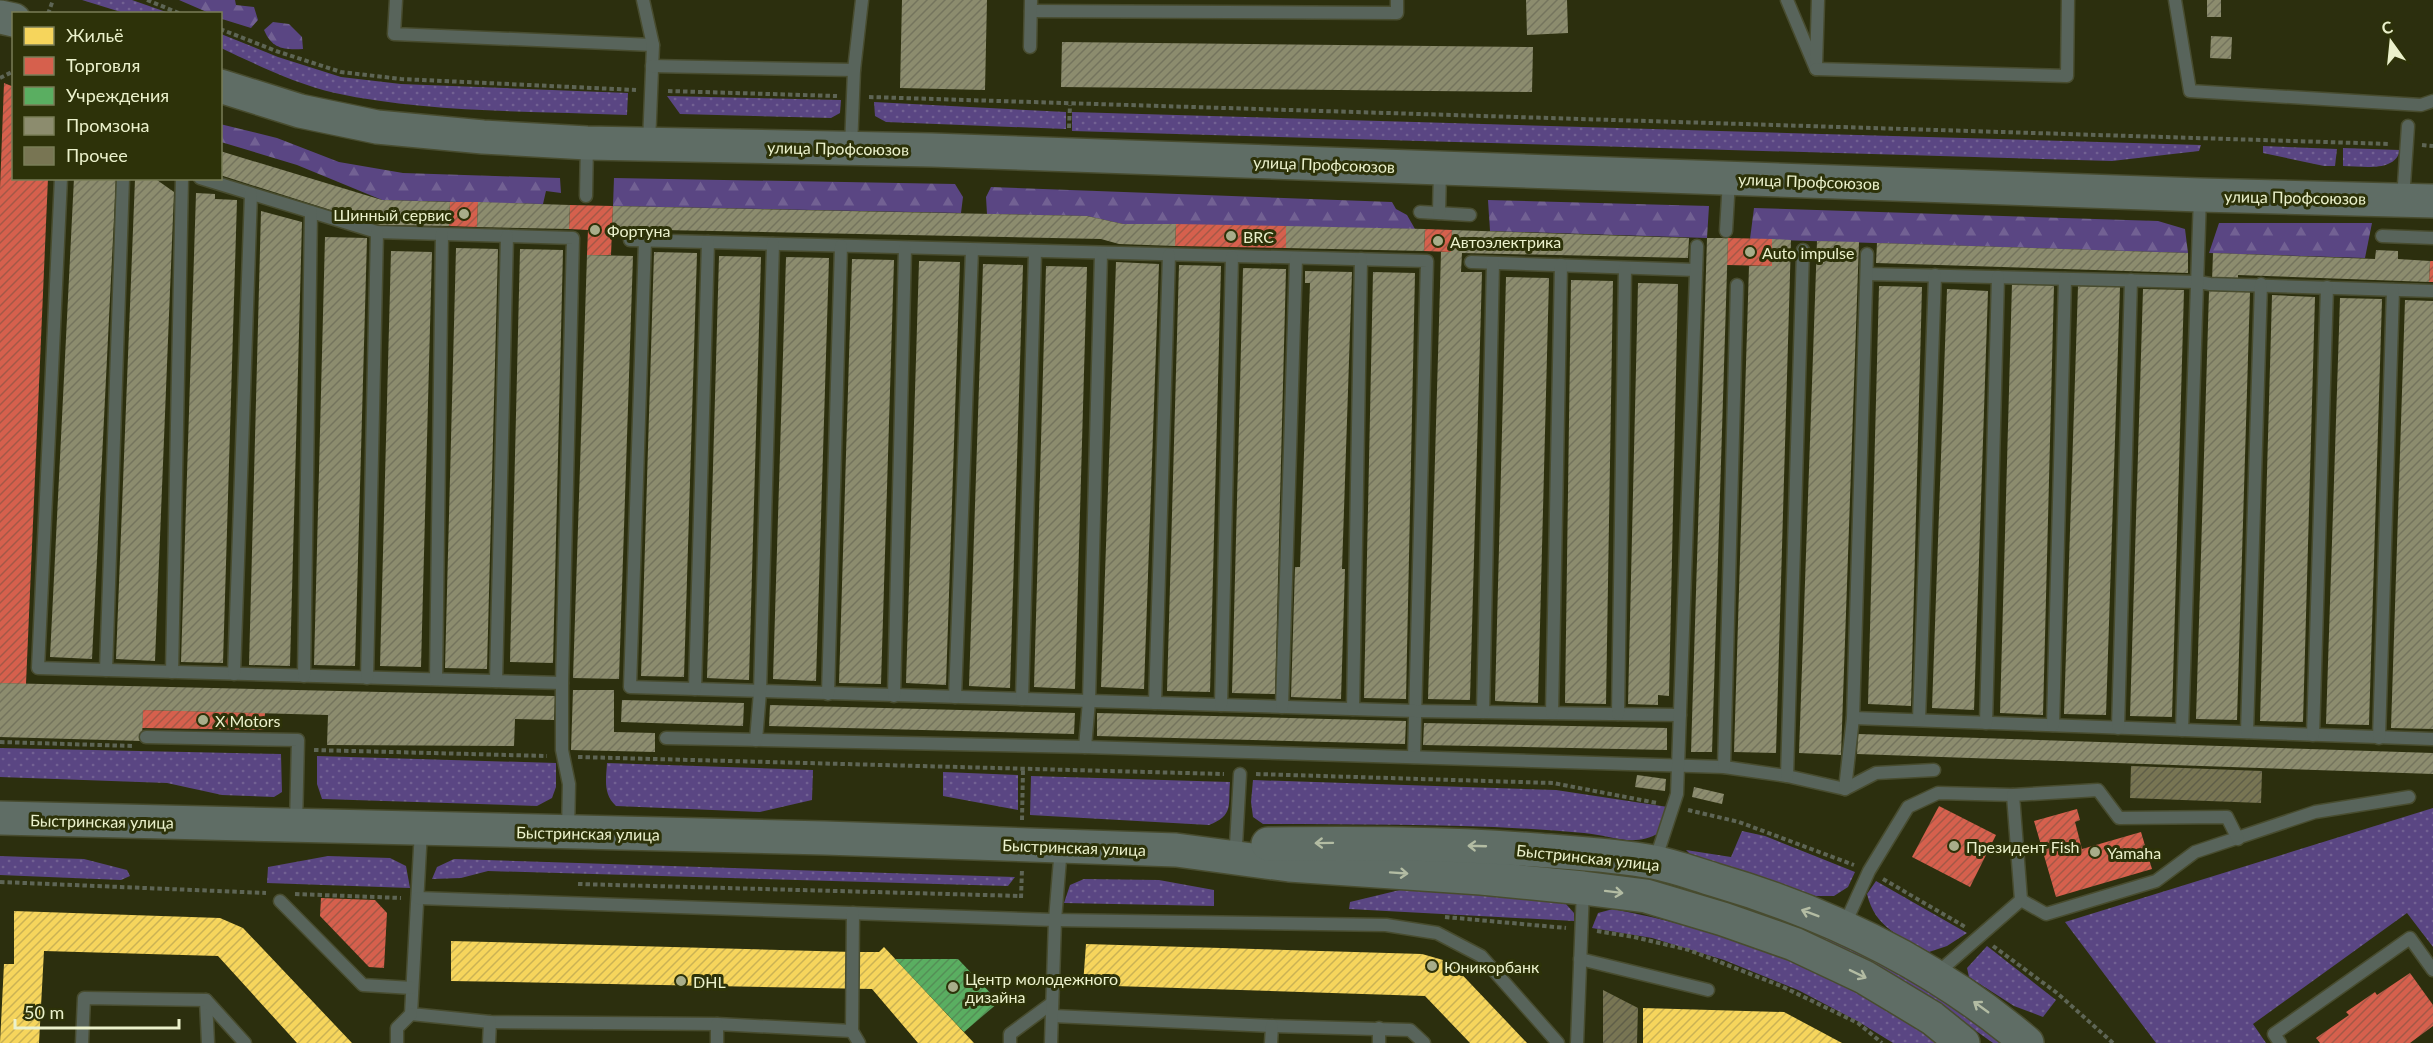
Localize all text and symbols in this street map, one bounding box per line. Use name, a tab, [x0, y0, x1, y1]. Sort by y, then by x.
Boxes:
legend	[12, 12, 222, 180]
north arrow	[2361, 12, 2421, 72]
text: С	[2379, 16, 2395, 38]
text: Жильё	[66, 24, 124, 46]
text: Торговля	[66, 54, 140, 76]
text: Учреждения	[66, 84, 169, 106]
text: Промзона	[66, 114, 149, 136]
street label: улица Профсоюзов	[767, 137, 909, 159]
text: Прочее	[66, 144, 128, 166]
street label: улица Профсоюзов	[1253, 152, 1395, 176]
street label: улица Профсоюзов	[1738, 169, 1880, 193]
street label: улица Профсоюзов	[2224, 186, 2366, 208]
place label: Шинный сервис	[333, 205, 452, 224]
marker: Шинный сервис	[457, 207, 471, 221]
place label: Фортуна	[607, 221, 671, 240]
marker: Фортуна	[588, 223, 602, 237]
place label: BRC	[1243, 227, 1274, 246]
marker: BRC	[1224, 229, 1238, 243]
place label: Автоэлектрика	[1450, 232, 1561, 251]
marker: Автоэлектрика	[1431, 234, 1445, 248]
place label: Auto impulse	[1762, 243, 1854, 262]
marker: Auto impulse	[1743, 245, 1757, 259]
place label: X Motors	[215, 711, 281, 730]
marker: X Motors	[196, 713, 210, 727]
street label: Быстринская улица	[30, 810, 174, 832]
street label: Быстринская улица	[516, 822, 660, 844]
street label: Быстринская улица	[1002, 835, 1146, 859]
place label: Президент Fish	[1966, 837, 2080, 856]
one-way arrow	[1315, 838, 1335, 849]
marker: Президент Fish	[1947, 839, 1961, 853]
street label: Быстринская улица	[1516, 840, 1660, 874]
one-way arrow	[1468, 841, 1488, 852]
place label: Yamaha	[2107, 843, 2161, 862]
marker: Yamaha	[2088, 845, 2102, 859]
one-way arrow	[1389, 868, 1409, 879]
one-way arrow	[1604, 887, 1624, 898]
one-way arrow	[1802, 907, 1820, 918]
place label: Юникорбанк	[1444, 957, 1540, 976]
marker: Юникорбанк	[1425, 959, 1439, 973]
place label: Центр молодежного дизайна	[965, 969, 1118, 1006]
one-way arrow	[1848, 969, 1866, 981]
place label: DHL	[693, 972, 726, 991]
marker: DHL	[674, 974, 688, 988]
marker: Центр молодежного дизайна	[946, 980, 960, 994]
scale bar	[15, 992, 178, 1030]
text: 50 m	[24, 1001, 64, 1023]
one-way arrow	[1973, 1001, 1989, 1013]

